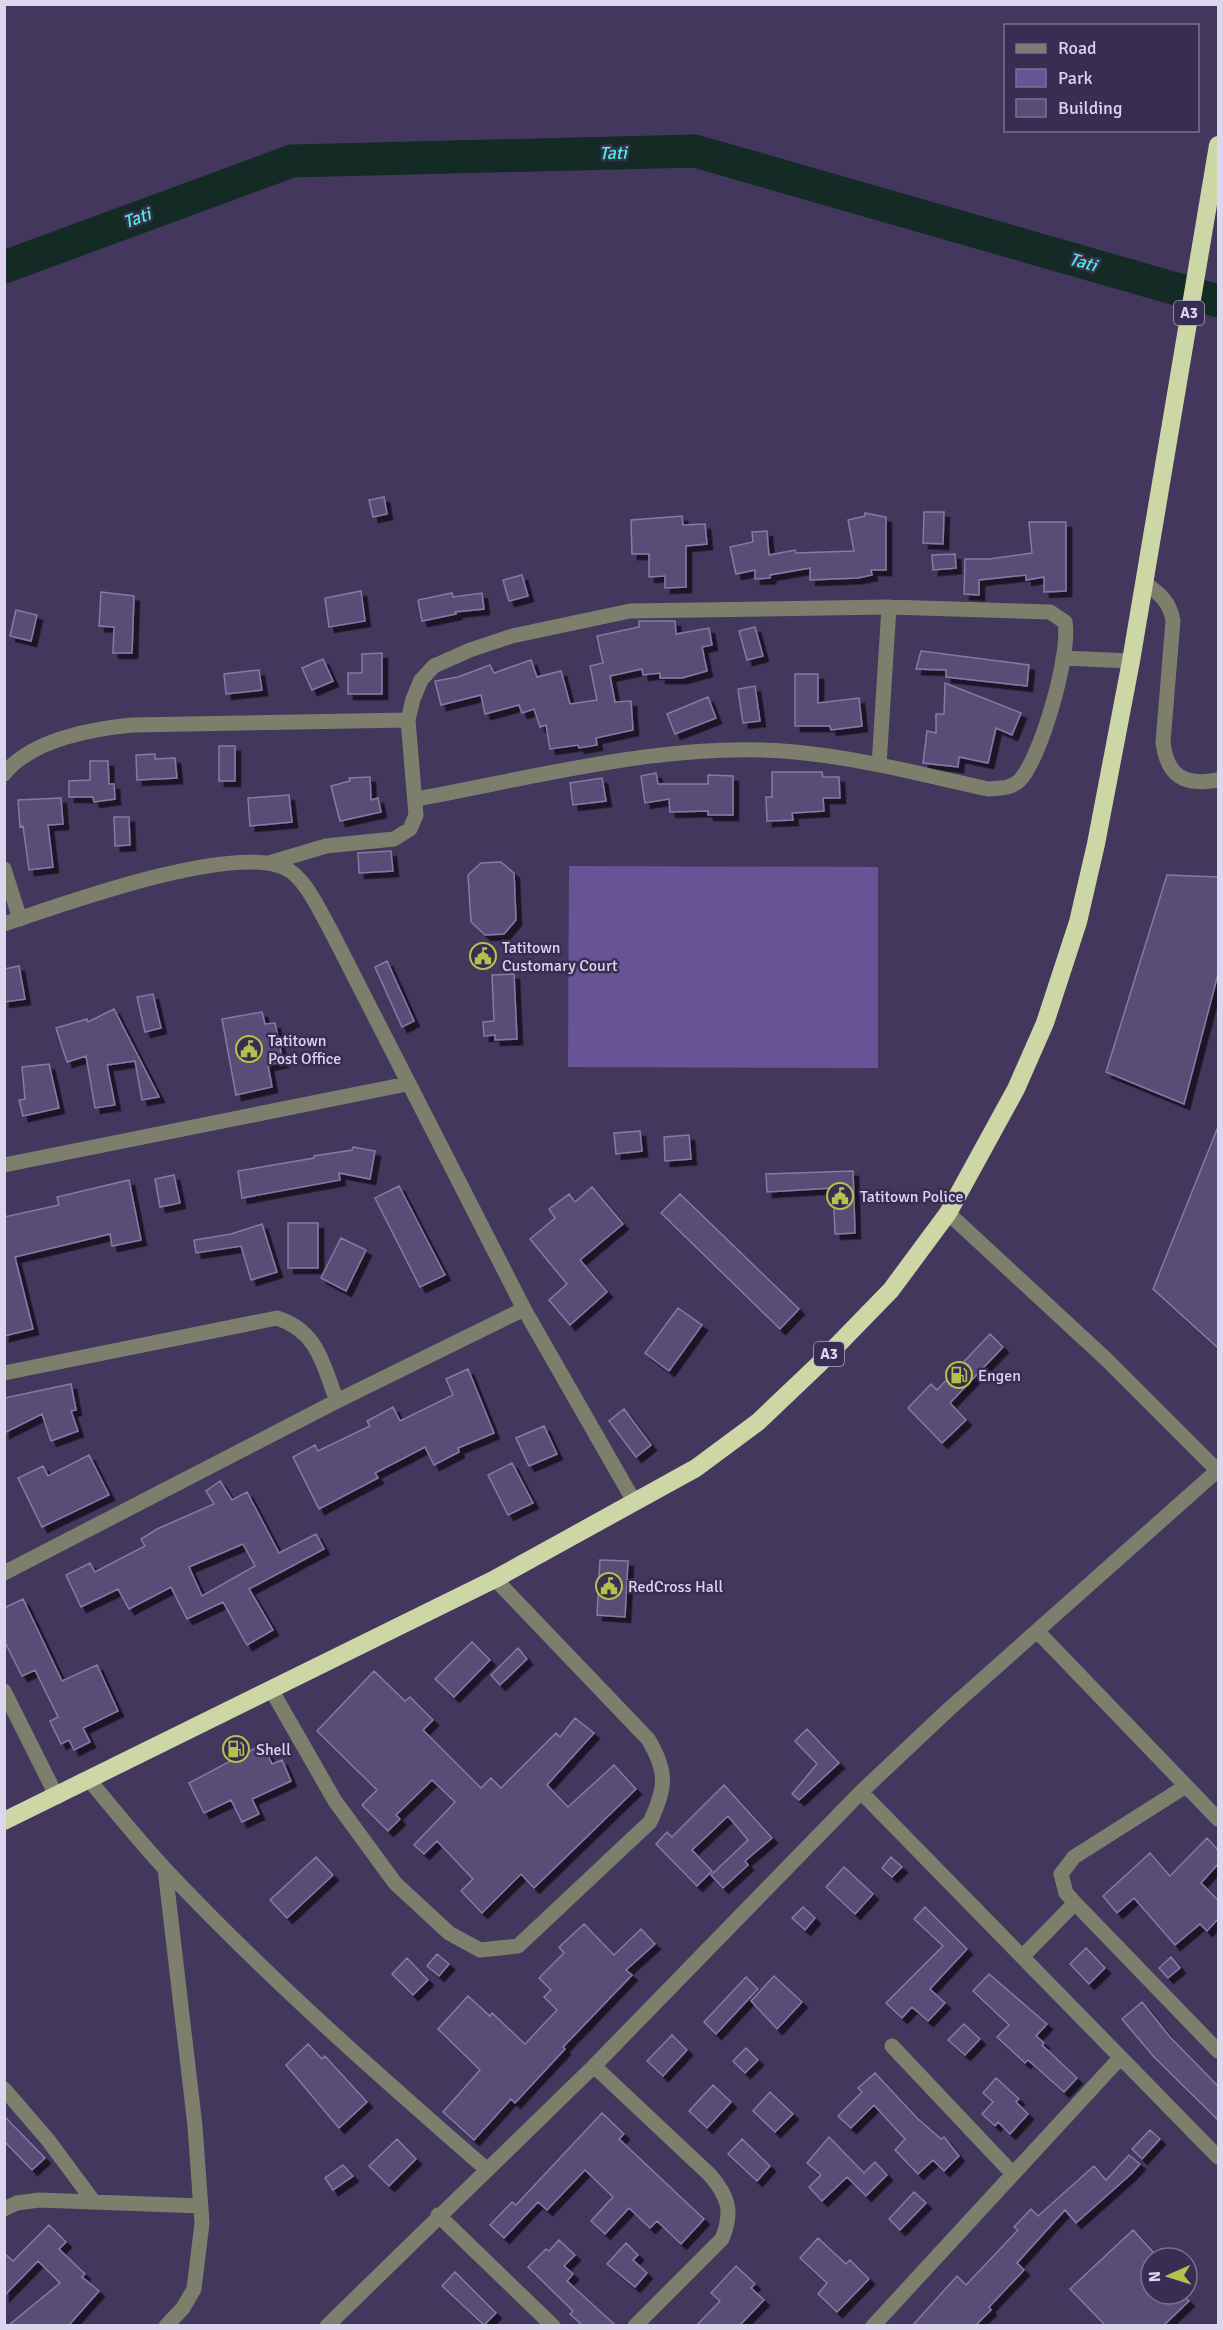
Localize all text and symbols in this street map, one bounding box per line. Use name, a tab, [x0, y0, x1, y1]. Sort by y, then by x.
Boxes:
legend	[1004, 24, 1199, 132]
text: Road	[1058, 37, 1097, 59]
text: Park	[1058, 67, 1093, 89]
text: Building	[1058, 97, 1122, 119]
water label: Tati	[599, 142, 629, 164]
water label: Tati	[120, 202, 156, 233]
water label: Tati	[1067, 248, 1101, 277]
road number: A3	[1174, 301, 1204, 325]
place label: Tatitown Customary Court	[502, 938, 618, 976]
public building icon: Tatitown Customary Court	[468, 941, 498, 971]
place label: Tatitown Post Office	[268, 1031, 341, 1069]
public building icon: Tatitown Post Office	[234, 1034, 264, 1064]
public building icon: Tatitown Police	[825, 1181, 855, 1211]
place label: Tatitown Police	[860, 1187, 963, 1207]
road number: A3	[814, 1342, 844, 1366]
fuel station icon: Engen	[944, 1360, 974, 1390]
place label: Engen	[978, 1366, 1021, 1386]
public building icon: RedCross Hall	[594, 1571, 624, 1601]
place label: RedCross Hall	[628, 1577, 723, 1597]
fuel station icon: Shell	[221, 1734, 251, 1764]
place label: Shell	[256, 1740, 291, 1760]
north arrow	[1139, 2246, 1199, 2306]
text: N	[1145, 2271, 1165, 2283]

